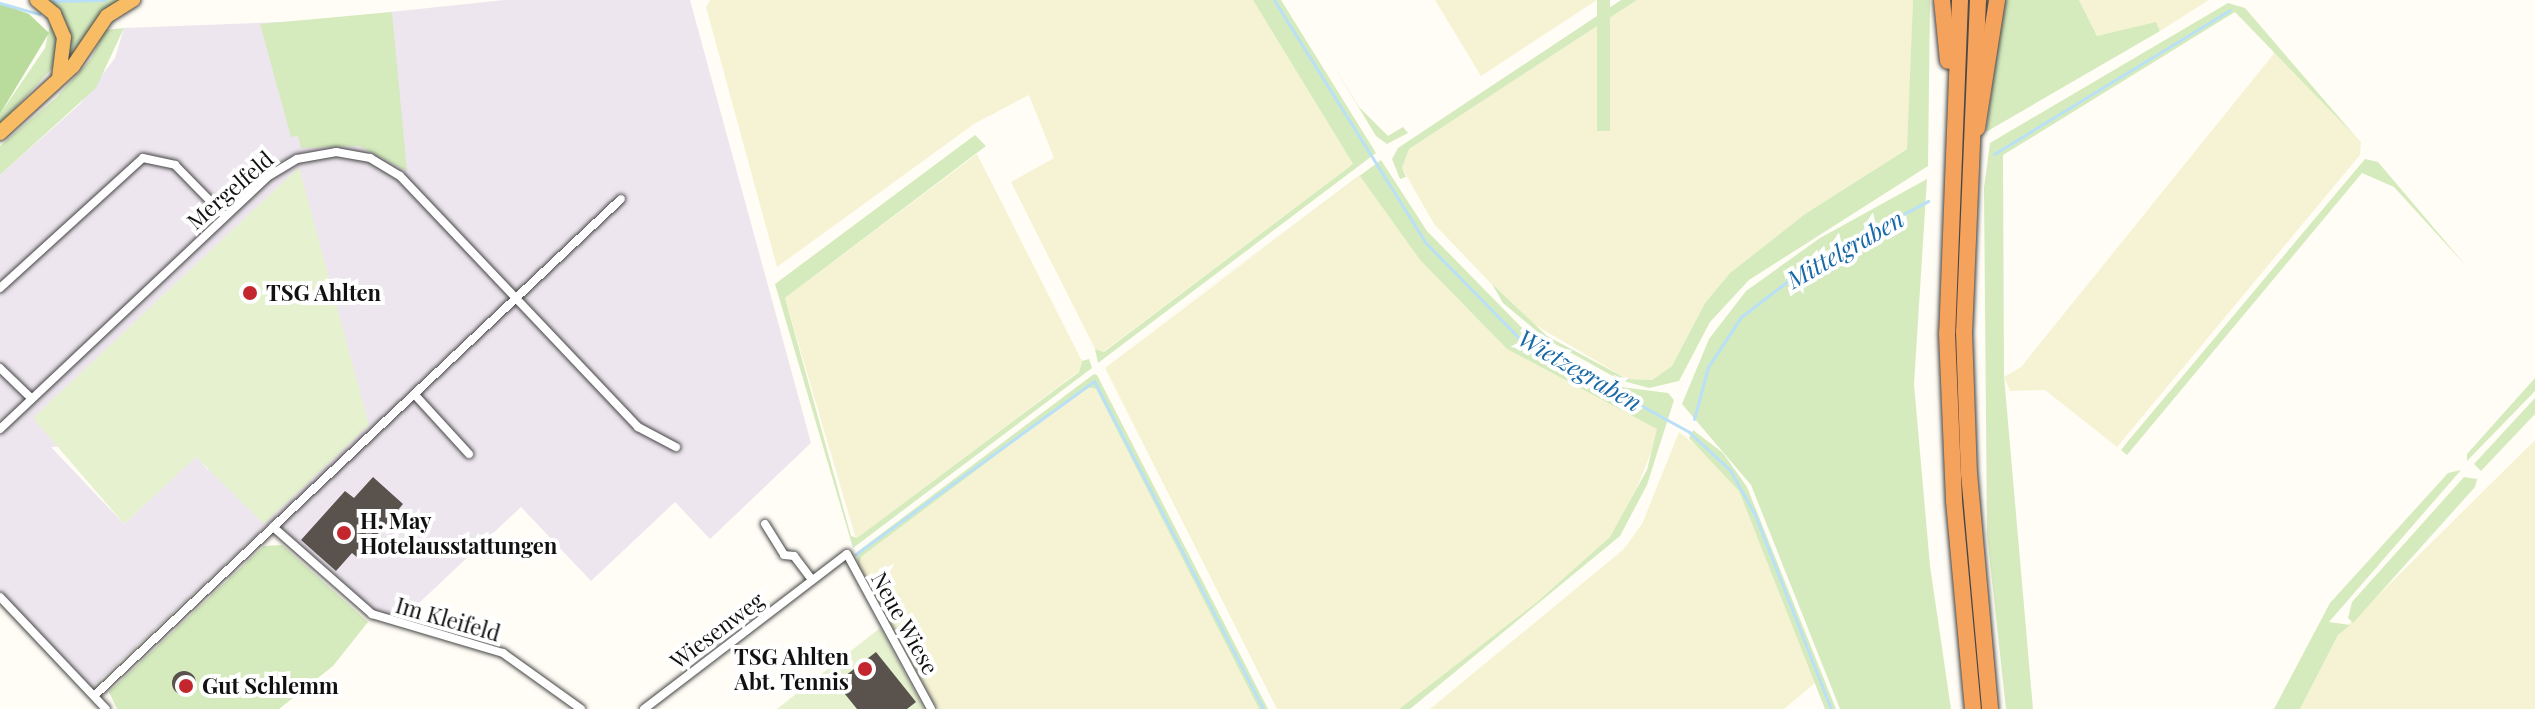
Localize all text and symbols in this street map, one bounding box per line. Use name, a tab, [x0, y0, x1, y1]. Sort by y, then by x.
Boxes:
street label: Mergelfeld	[182, 145, 278, 235]
water label: Mittelgraben	[1781, 204, 1909, 294]
place label: TSG Ahlten	[266, 280, 382, 306]
marker: TSG Ahlten	[241, 284, 259, 302]
water label: Wietzegraben	[1513, 323, 1647, 417]
place label: H. May Hotelausstattungen	[360, 507, 557, 558]
marker: H. May Hotelausstattungen	[335, 524, 353, 542]
street label: Neue Wiese	[866, 567, 944, 679]
street label: Wiesenweg	[665, 586, 769, 674]
street label: Im Kleifeld	[393, 592, 503, 646]
place label: TSG Ahlten Abt. Tennis	[733, 643, 849, 694]
marker: TSG Ahlten Abt. Tennis	[856, 660, 874, 678]
place label: Gut Schlemm	[202, 673, 339, 699]
marker: Gut Schlemm	[177, 677, 195, 695]

